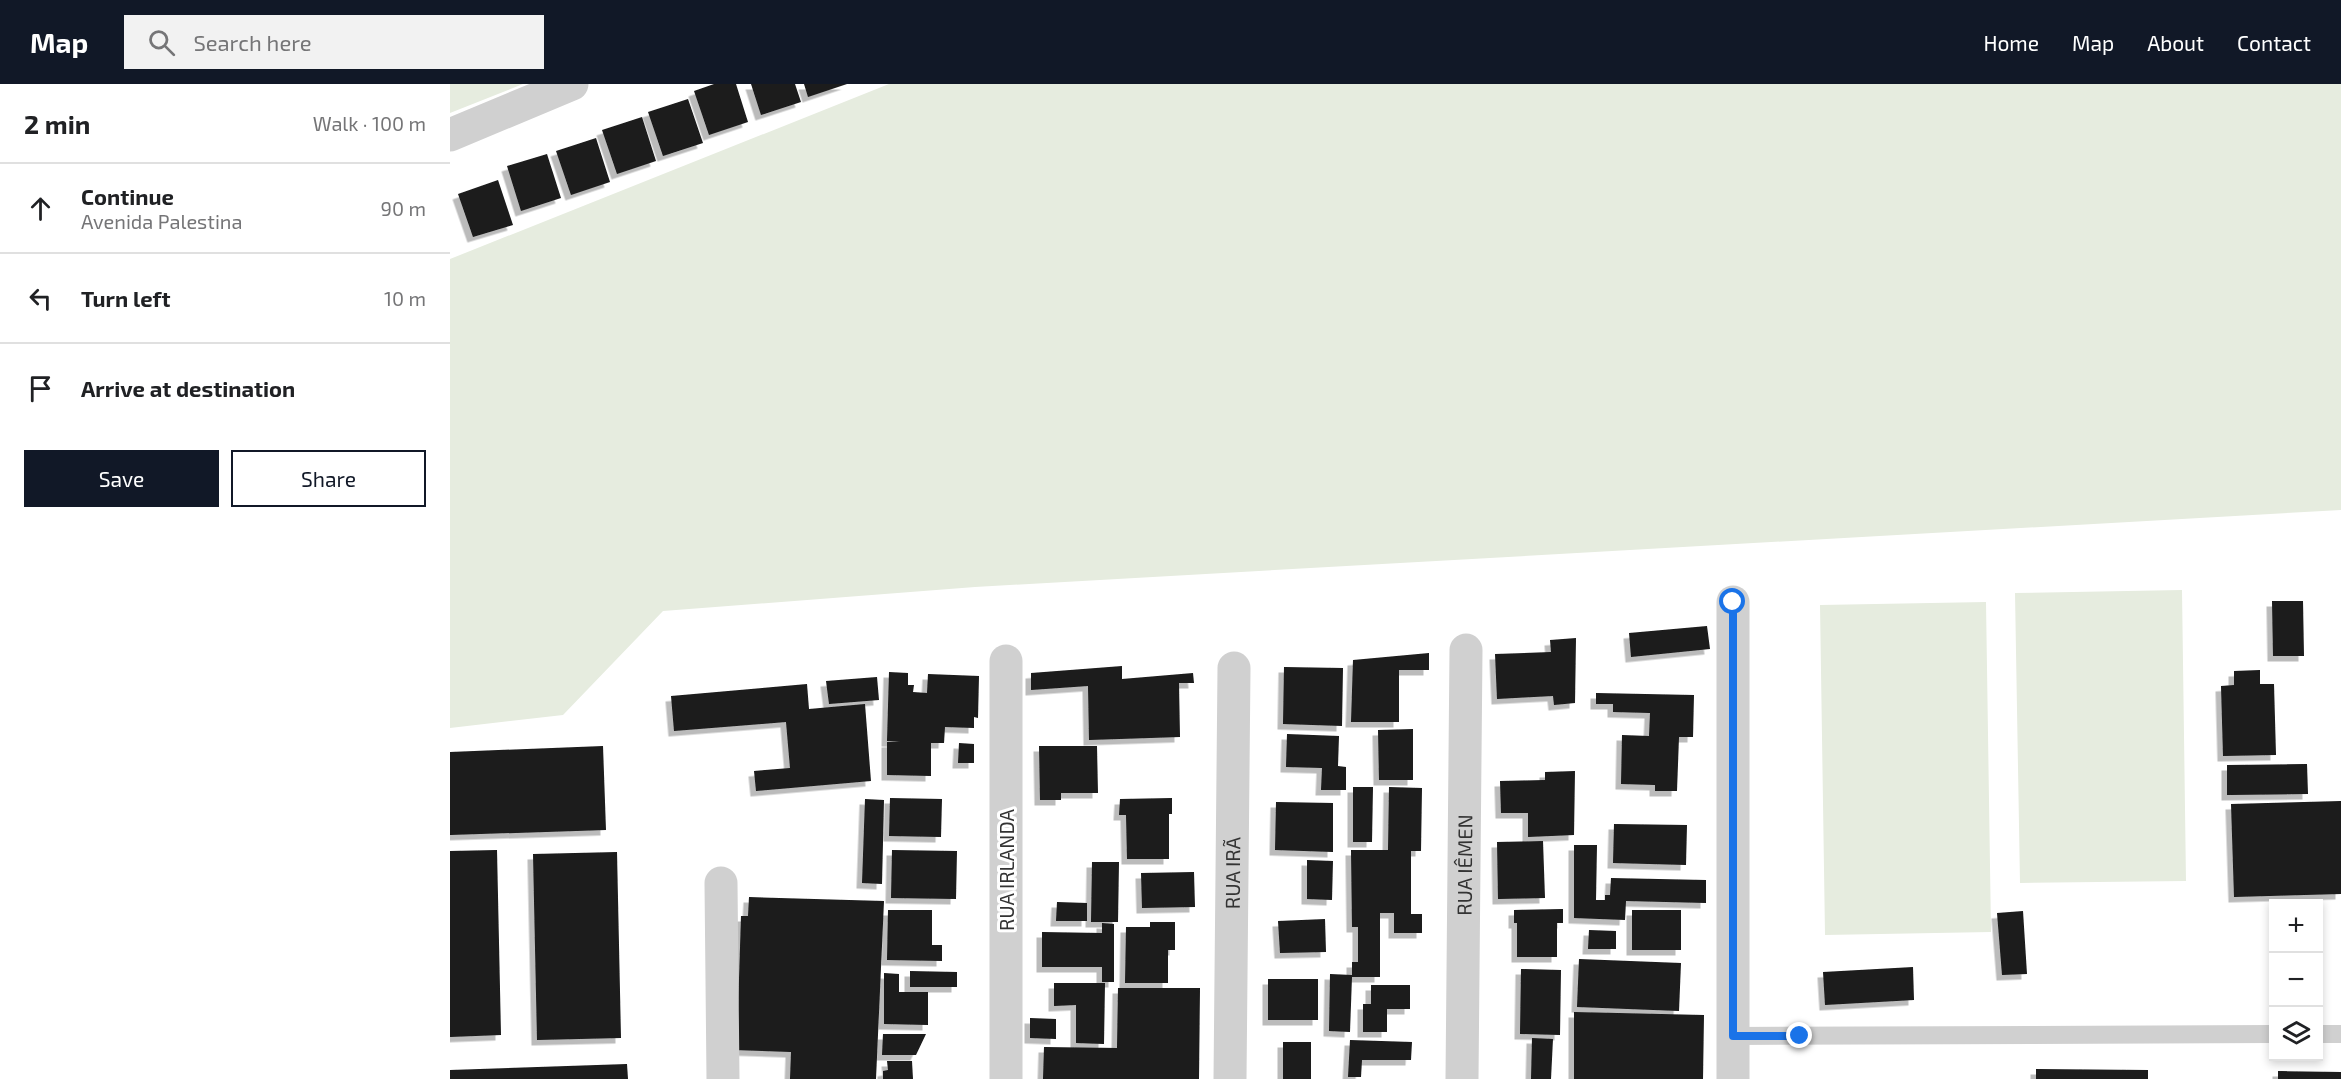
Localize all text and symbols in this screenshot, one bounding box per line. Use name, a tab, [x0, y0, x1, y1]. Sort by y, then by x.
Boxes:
search box	[124, 15, 544, 69]
text: Map	[30, 25, 88, 59]
icon: search	[145, 26, 178, 59]
text: Search here	[193, 29, 312, 55]
text: Home	[1983, 30, 2039, 55]
text: Map	[2072, 30, 2114, 55]
text: About	[2147, 30, 2204, 55]
text: Contact	[2237, 30, 2311, 55]
text: 2 min	[24, 108, 90, 139]
text: Walk · 100 m	[313, 111, 426, 135]
text: Continue	[81, 183, 174, 209]
icon: ahead	[24, 192, 57, 225]
text: 90 m	[381, 196, 426, 220]
text: Avenida Palestina	[81, 209, 242, 233]
icon: left	[24, 282, 57, 315]
text: Turn left	[81, 285, 170, 311]
text: 10 m	[384, 286, 426, 310]
icon: arrive	[24, 372, 57, 405]
text: Arrive at destination	[81, 375, 295, 401]
button: Save	[24, 450, 219, 507]
button: Share	[231, 450, 426, 507]
route start	[1719, 588, 1745, 614]
street label: RUA IRLANDA	[994, 808, 1018, 931]
street label: RUA IÊMEN	[1452, 814, 1476, 916]
street label: RUA IRÃ	[1220, 836, 1244, 909]
map controls	[2269, 899, 2323, 1061]
button: +	[2269, 899, 2323, 953]
button: −	[2269, 953, 2323, 1007]
button: layers	[2269, 1007, 2323, 1061]
route end	[1786, 1022, 1812, 1048]

